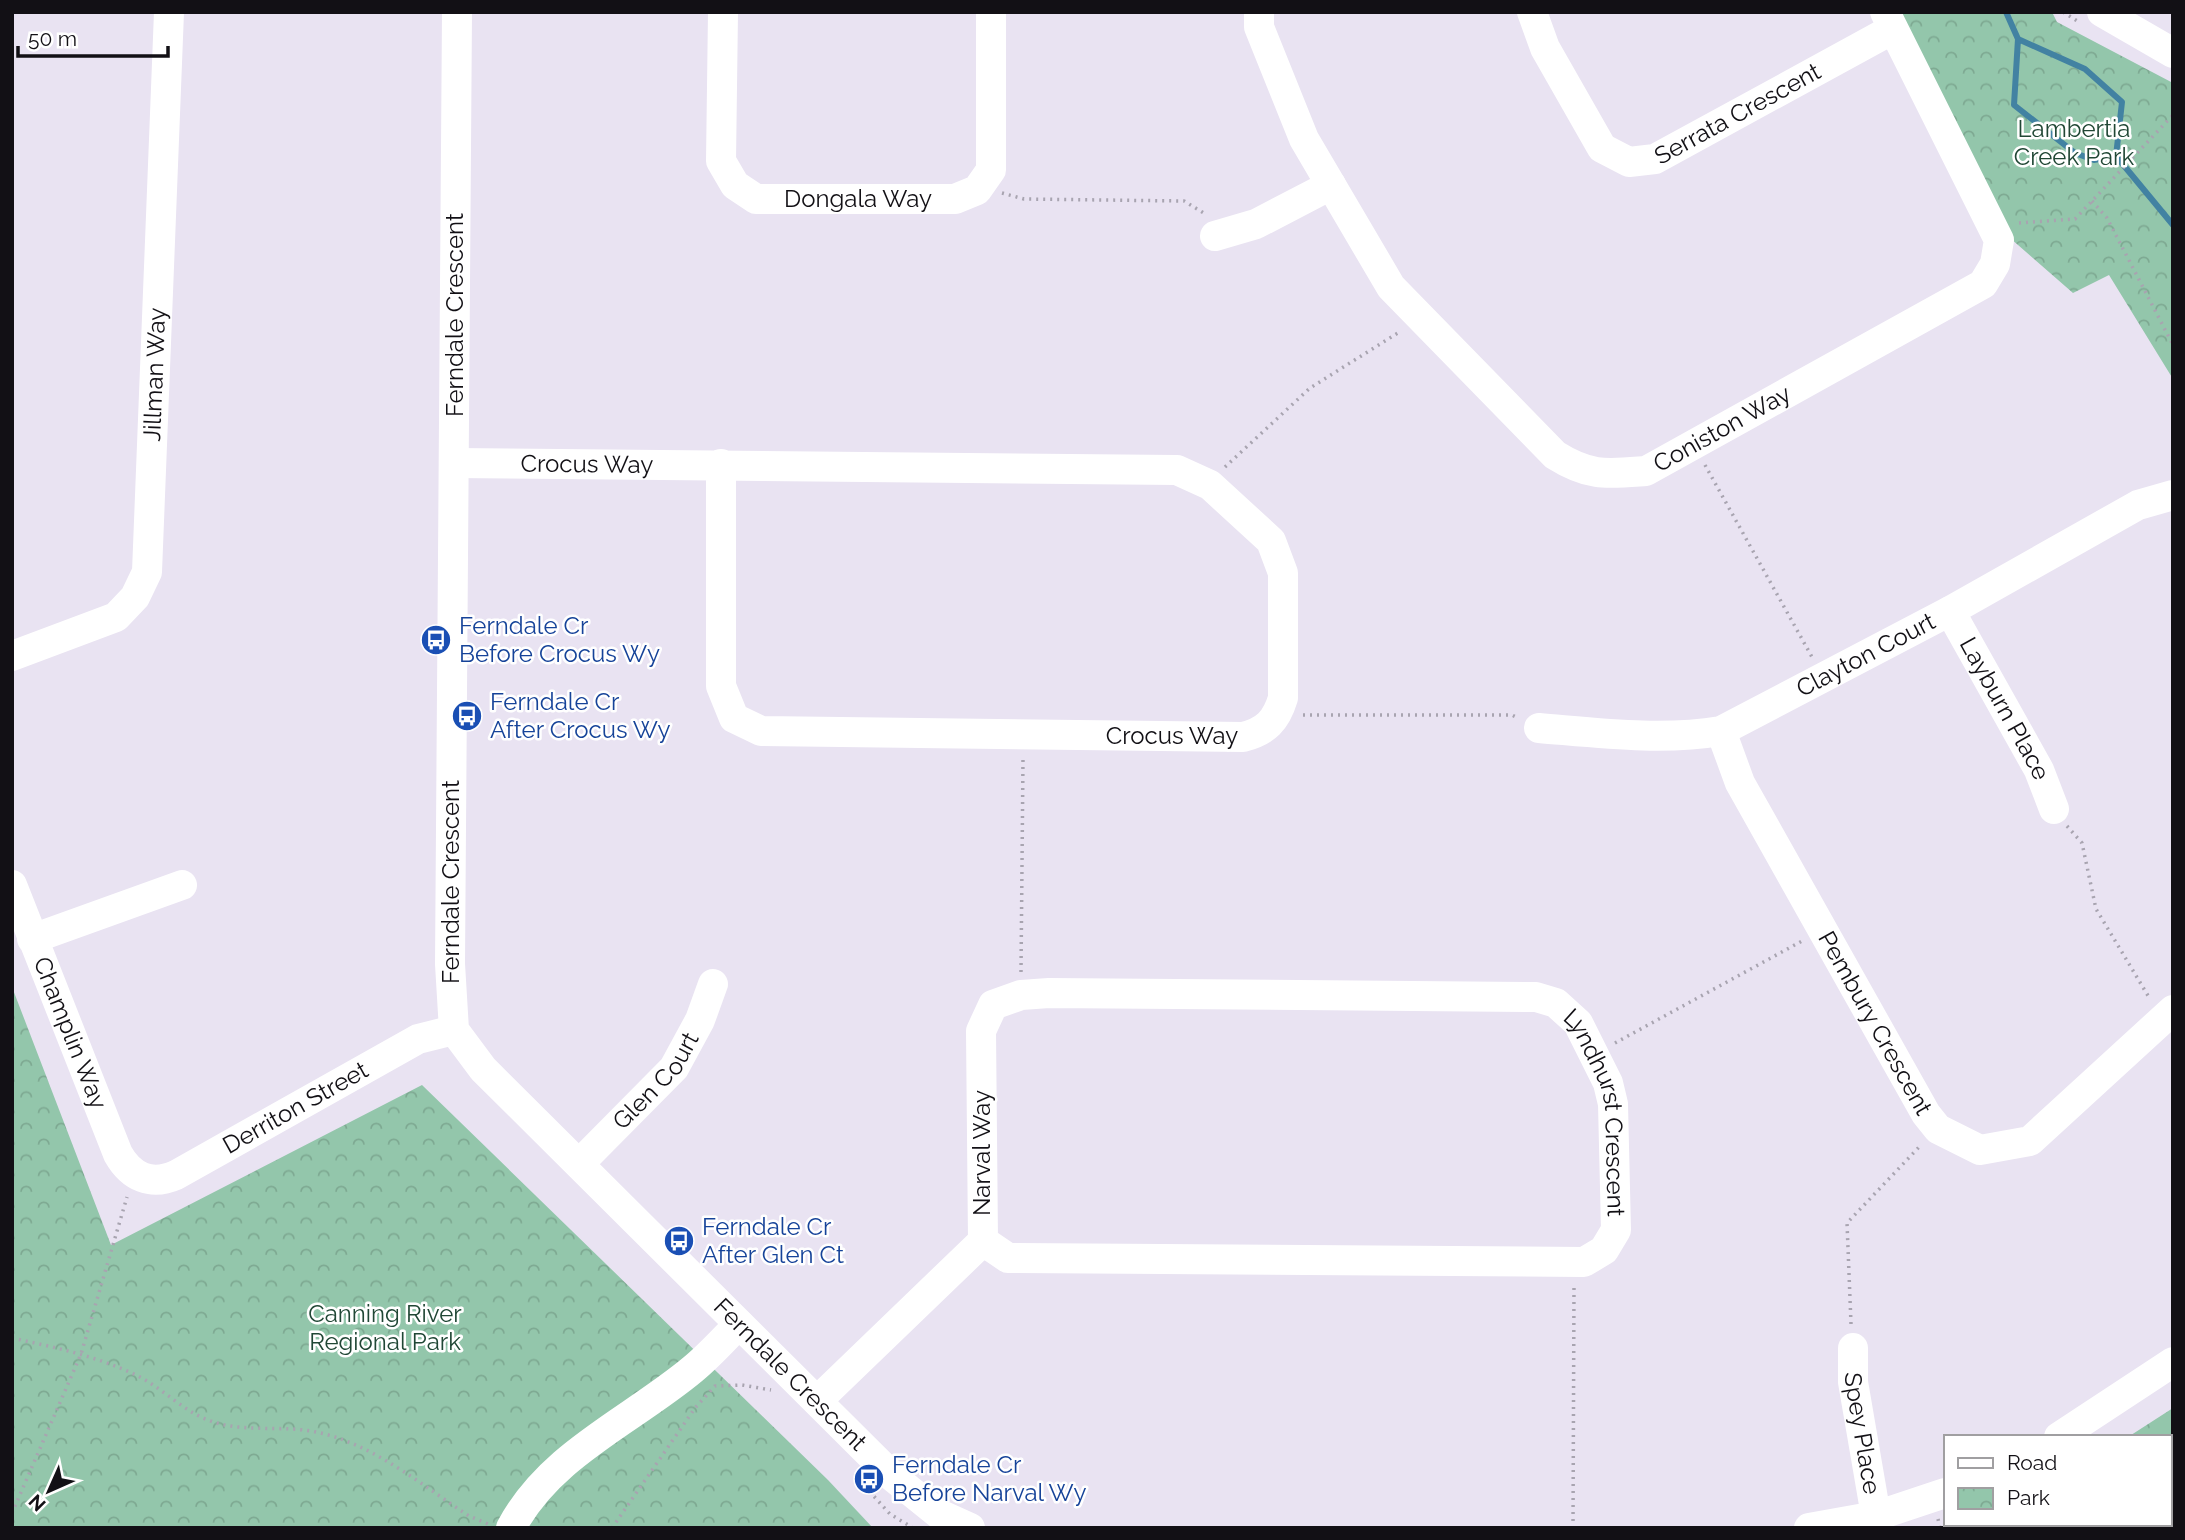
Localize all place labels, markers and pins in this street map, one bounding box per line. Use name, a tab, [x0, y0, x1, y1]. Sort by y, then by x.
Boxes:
place label: Ferndale Cr Before Crocus Wy	[459, 611, 660, 668]
bus stop icon: Ferndale Cr Before Crocus Wy	[419, 623, 453, 657]
place label: Ferndale Cr After Crocus Wy	[490, 687, 671, 744]
bus stop icon: Ferndale Cr After Crocus Wy	[450, 699, 484, 733]
place label: Ferndale Cr After Glen Ct	[702, 1212, 844, 1269]
bus stop icon: Ferndale Cr After Glen Ct	[662, 1224, 696, 1258]
place label: Ferndale Cr Before Narval Wy	[892, 1450, 1086, 1507]
bus stop icon: Ferndale Cr Before Narval Wy	[852, 1462, 886, 1496]

